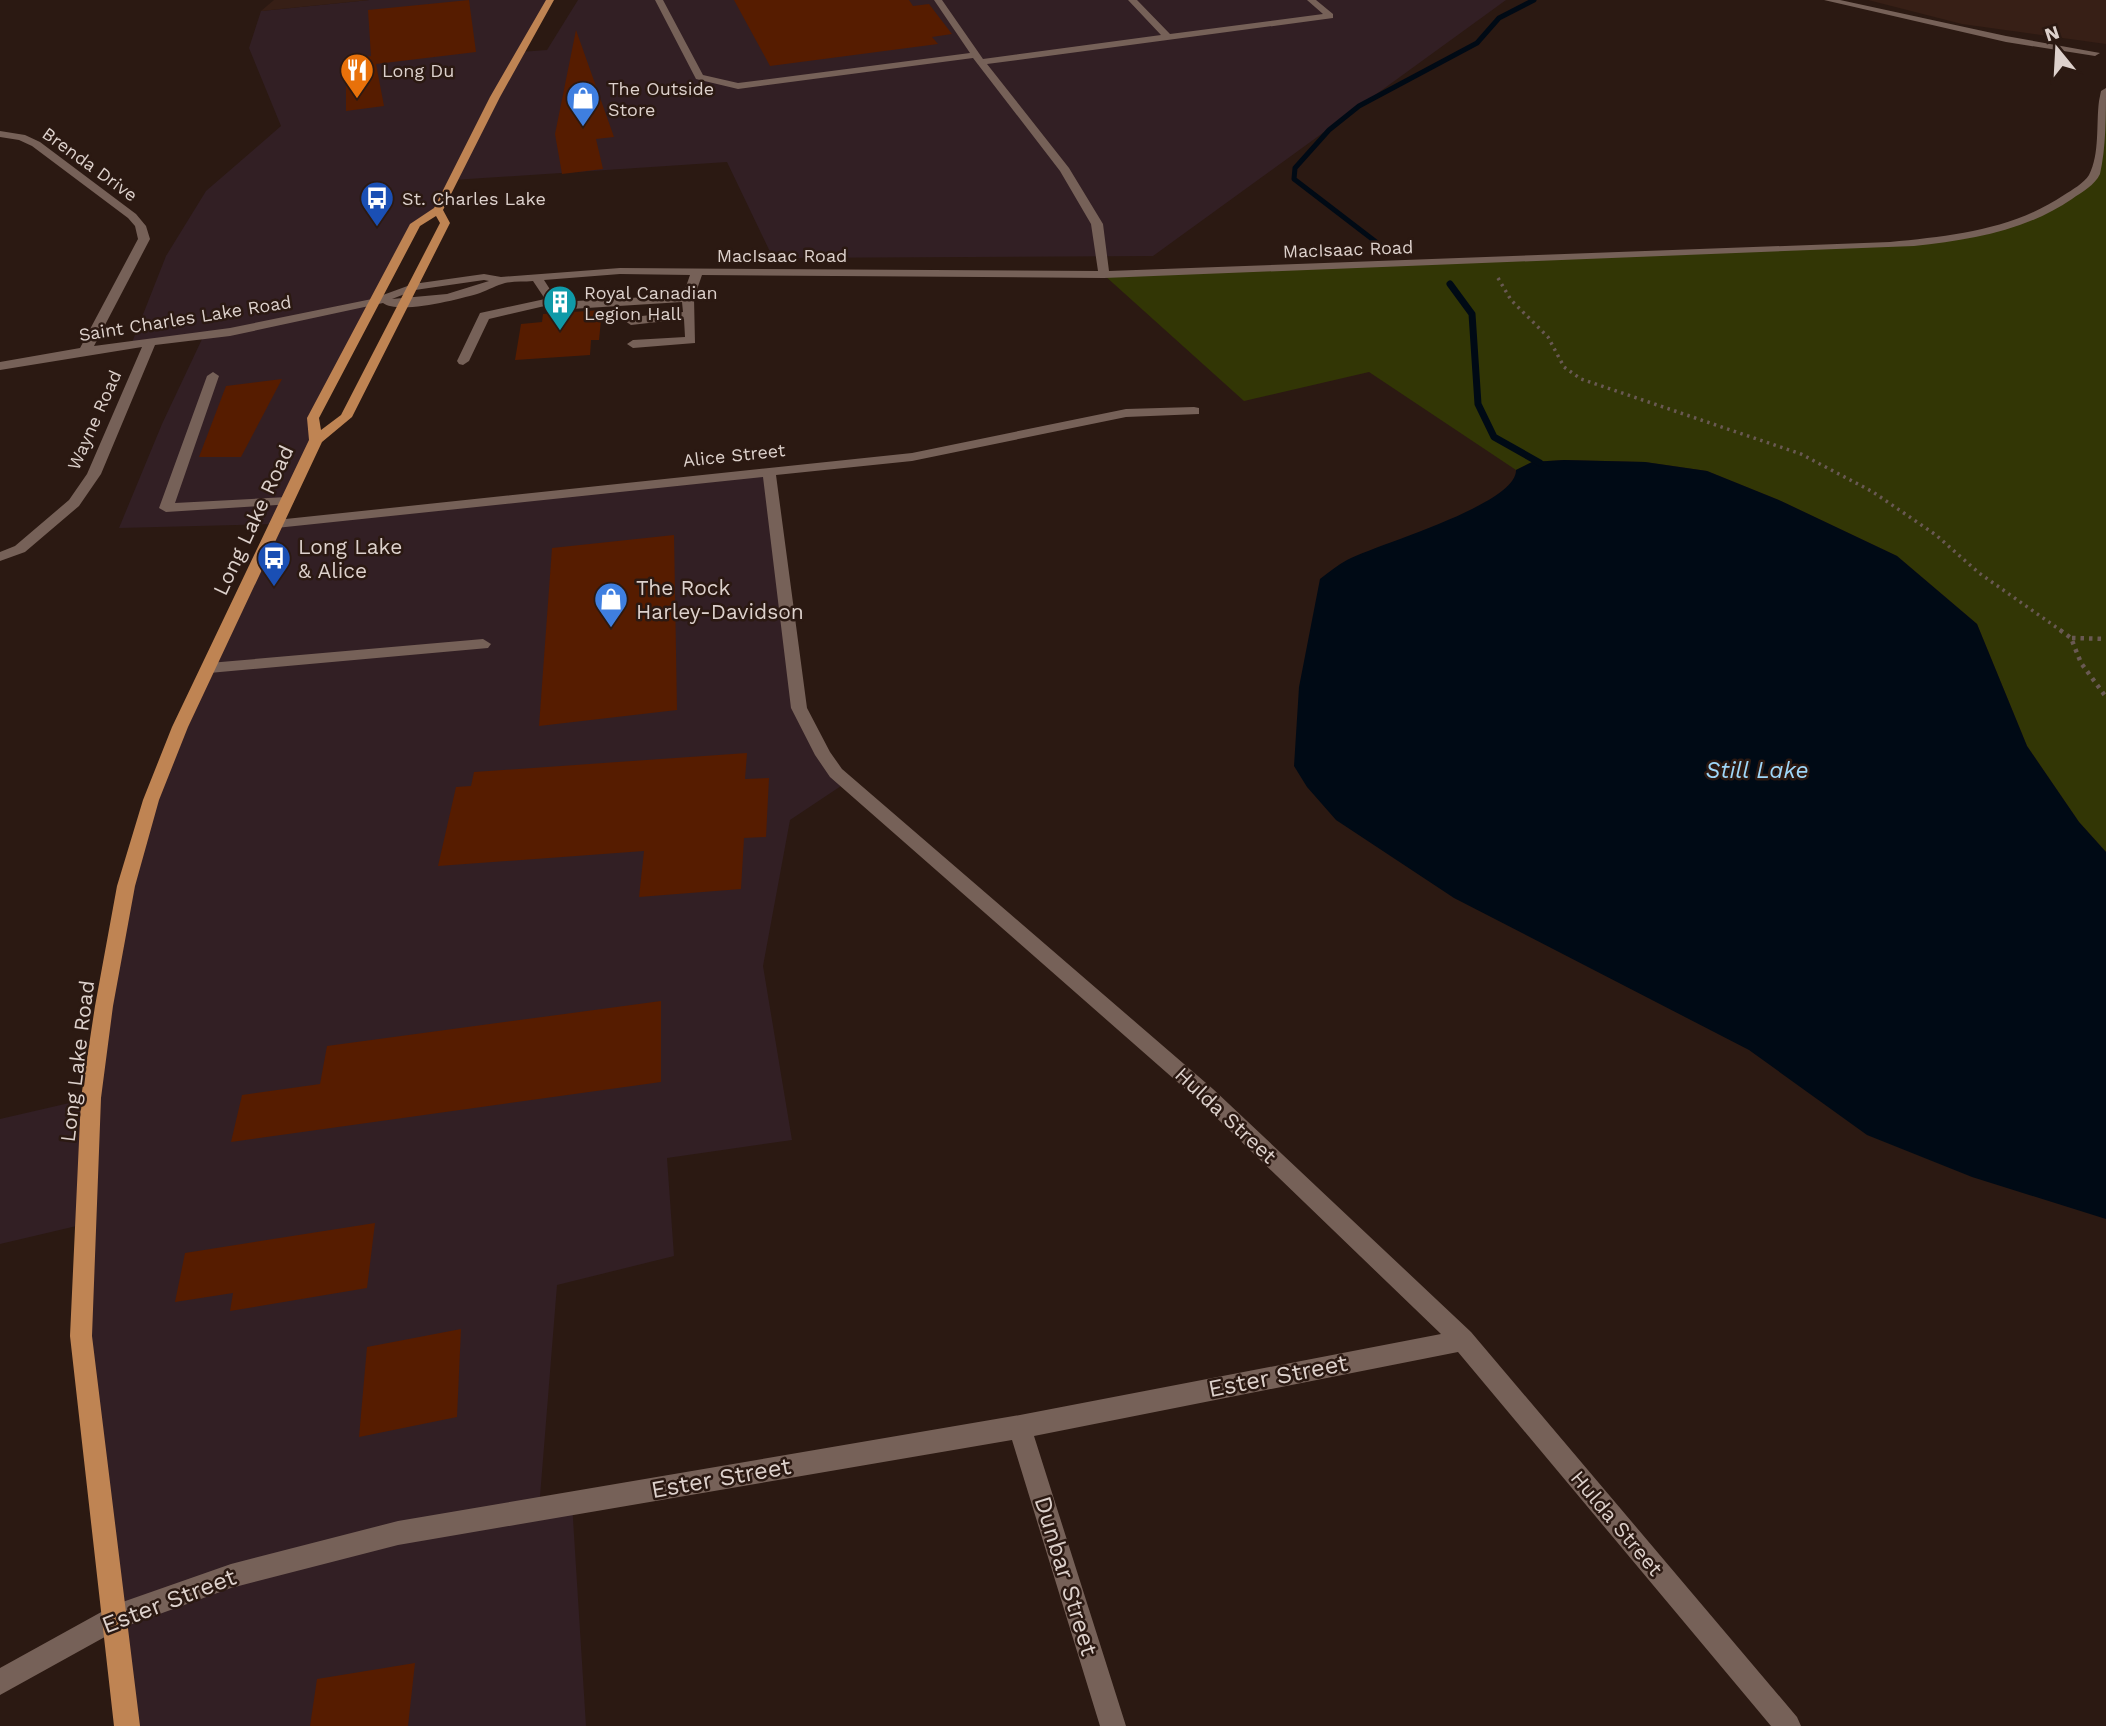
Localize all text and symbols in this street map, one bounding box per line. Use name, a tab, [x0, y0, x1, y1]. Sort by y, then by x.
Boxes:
north arrow	[2022, 14, 2092, 84]
text: N	[2042, 20, 2062, 46]
restaurant icon: Long Du	[338, 51, 376, 100]
place label: Long Du	[382, 60, 454, 81]
place label: The Outside Store	[608, 78, 714, 120]
shop icon: The Outside Store	[564, 79, 602, 128]
street label: Brenda Drive	[38, 122, 142, 206]
bus stop icon: St. Charles Lake	[358, 179, 396, 228]
place label: St. Charles Lake	[402, 188, 546, 209]
street label: MacIsaac Road	[1282, 236, 1414, 262]
street label: MacIsaac Road	[717, 245, 847, 266]
place label: Royal Canadian Legion Hall	[584, 282, 718, 324]
building icon: Royal Canadian Legion Hall	[541, 283, 579, 332]
street label: Saint Charles Lake Road	[77, 291, 293, 345]
street label: Wayne Road	[63, 367, 125, 473]
street label: Alice Street	[682, 439, 787, 471]
street label: Long Lake Road	[207, 441, 299, 599]
place label: Long Lake & Alice	[298, 534, 402, 583]
bus stop icon: Long Lake & Alice	[255, 539, 293, 588]
place label: The Rock Harley-Davidson	[636, 575, 804, 624]
shop icon: The Rock Harley-Davidson	[592, 580, 630, 629]
water label: Still Lake	[1705, 757, 1809, 784]
street label: Long Lake Road	[55, 979, 99, 1143]
street label: Hulda Street	[1170, 1062, 1282, 1168]
street label: Ester Street	[1206, 1349, 1350, 1403]
street label: Ester Street	[649, 1452, 793, 1504]
street label: Hulda Street	[1566, 1465, 1668, 1581]
street label: Dunbar Street	[1028, 1493, 1104, 1659]
street label: Ester Street	[98, 1563, 240, 1639]

